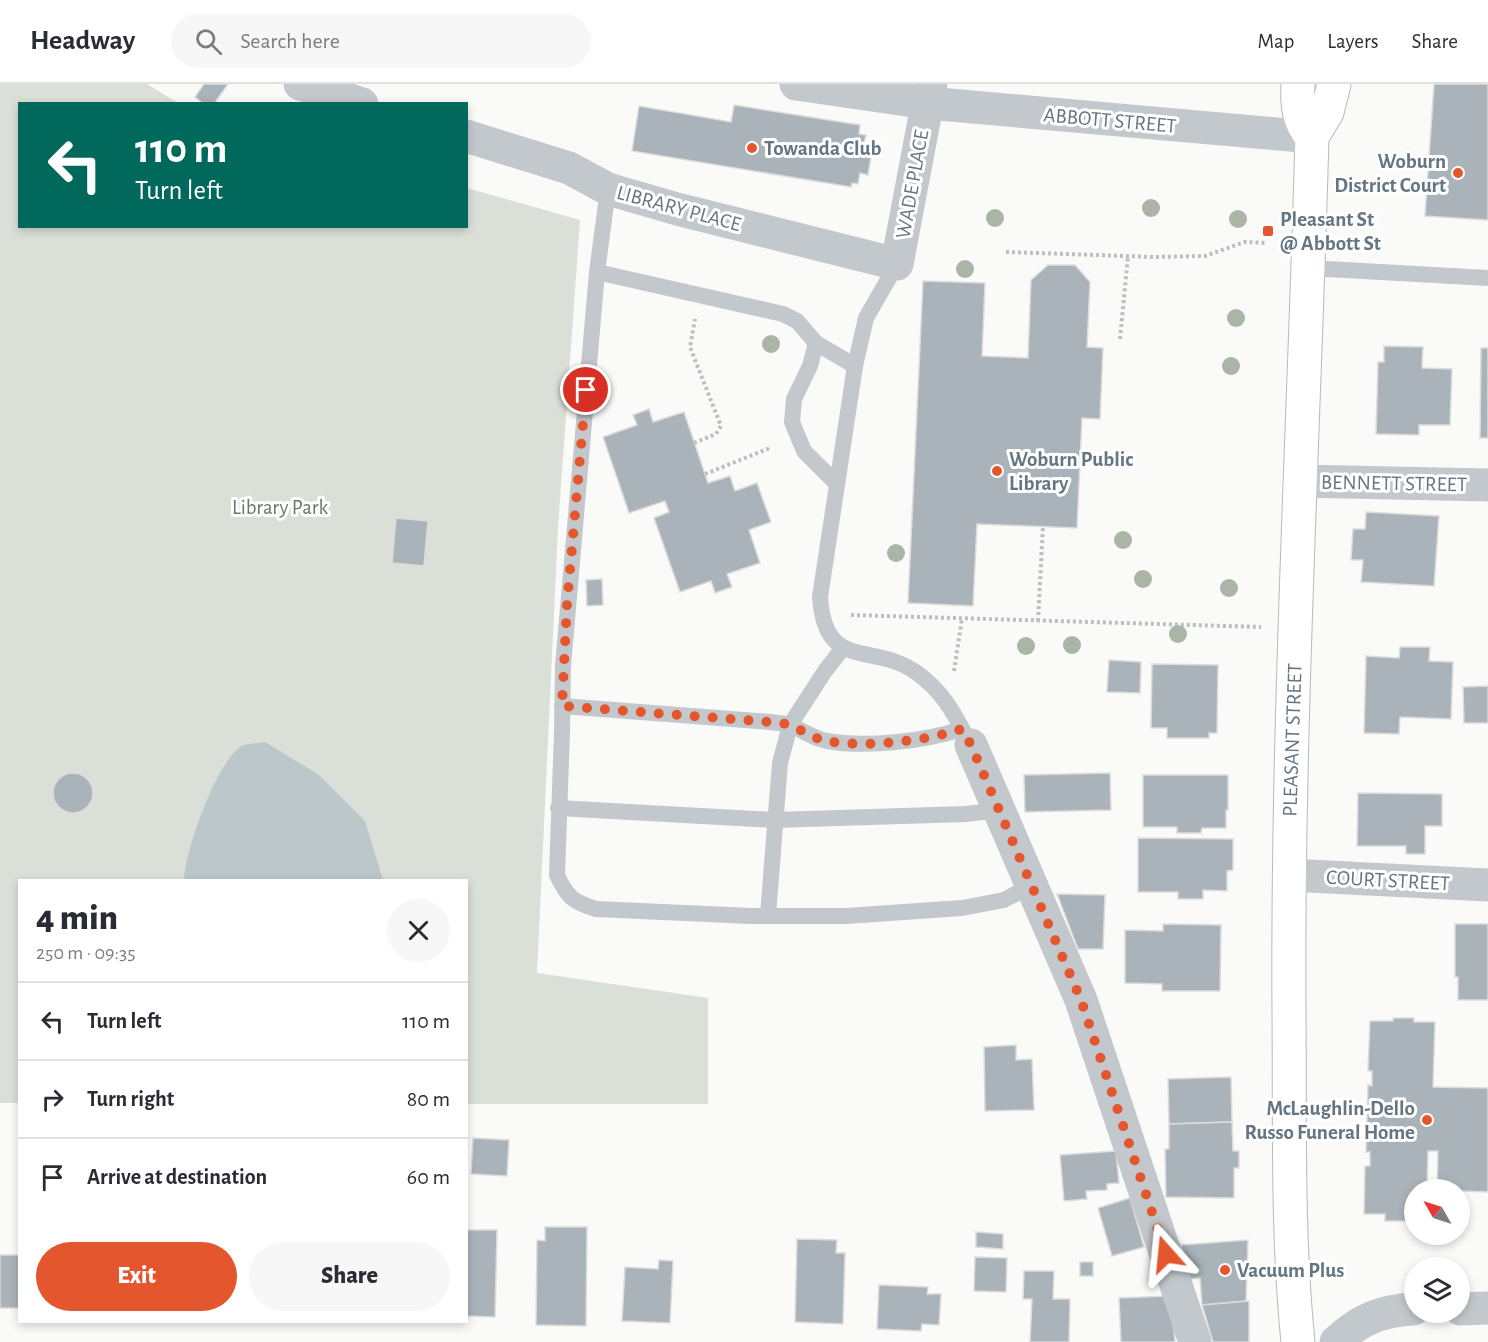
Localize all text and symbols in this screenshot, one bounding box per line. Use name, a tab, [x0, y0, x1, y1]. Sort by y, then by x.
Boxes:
search box	[171, 14, 591, 68]
icon: search	[192, 25, 225, 58]
text: Headway	[30, 27, 135, 55]
text: Search here	[240, 30, 340, 52]
text: Map	[1258, 31, 1294, 52]
text: Layers	[1327, 31, 1378, 52]
text: Share	[1411, 31, 1458, 52]
street label: ABBOTT STREET	[1043, 104, 1177, 137]
icon: left	[36, 126, 114, 204]
text: 110 m	[135, 128, 227, 170]
street label: WADE PLACE	[893, 128, 932, 240]
place label: Towanda Club	[764, 138, 882, 159]
marker: Towanda Club	[745, 141, 759, 155]
place label: Woburn District Court	[1334, 151, 1446, 196]
marker: Woburn District Court	[1451, 166, 1465, 180]
text: Turn left	[135, 177, 223, 204]
street label: LIBRARY PLACE	[615, 182, 743, 235]
place label: Pleasant St @ Abbott St	[1280, 209, 1381, 254]
marker: Pleasant St @ Abbott St	[1261, 224, 1275, 238]
pin	[560, 364, 611, 415]
icon: arrive	[569, 373, 602, 406]
place label: Woburn Public Library	[1009, 449, 1133, 494]
marker: Woburn Public Library	[990, 464, 1004, 478]
street label: BENNETT STREET	[1321, 472, 1467, 495]
park label: Library Park	[232, 497, 329, 518]
street label: PLEASANT STREET	[1279, 663, 1306, 817]
street label: COURT STREET	[1325, 867, 1450, 894]
button: close	[387, 899, 450, 962]
text: 4 min	[36, 900, 118, 936]
text: 250 m · 09:35	[36, 943, 136, 963]
icon: left	[36, 1005, 69, 1038]
text: Turn left	[87, 1010, 161, 1032]
text: 110 m	[402, 1010, 450, 1032]
icon: right	[36, 1083, 69, 1116]
text: Turn right	[87, 1088, 174, 1110]
text: 80 m	[407, 1088, 450, 1110]
place label: McLaughlin-Dello Russo Funeral Home	[1244, 1098, 1415, 1143]
marker: McLaughlin-Dello Russo Funeral Home	[1420, 1113, 1434, 1127]
icon: arrive	[36, 1161, 69, 1194]
text: Arrive at destination	[87, 1166, 267, 1188]
text: 60 m	[407, 1166, 450, 1188]
north arrow	[1404, 1179, 1470, 1245]
map controls	[1404, 1179, 1470, 1323]
position arrow	[1134, 1222, 1198, 1286]
button: Exit	[36, 1242, 237, 1311]
button: Share	[249, 1242, 450, 1311]
button: layers	[1404, 1257, 1470, 1323]
place label: Vacuum Plus	[1237, 1260, 1344, 1281]
marker: Vacuum Plus	[1218, 1263, 1232, 1277]

